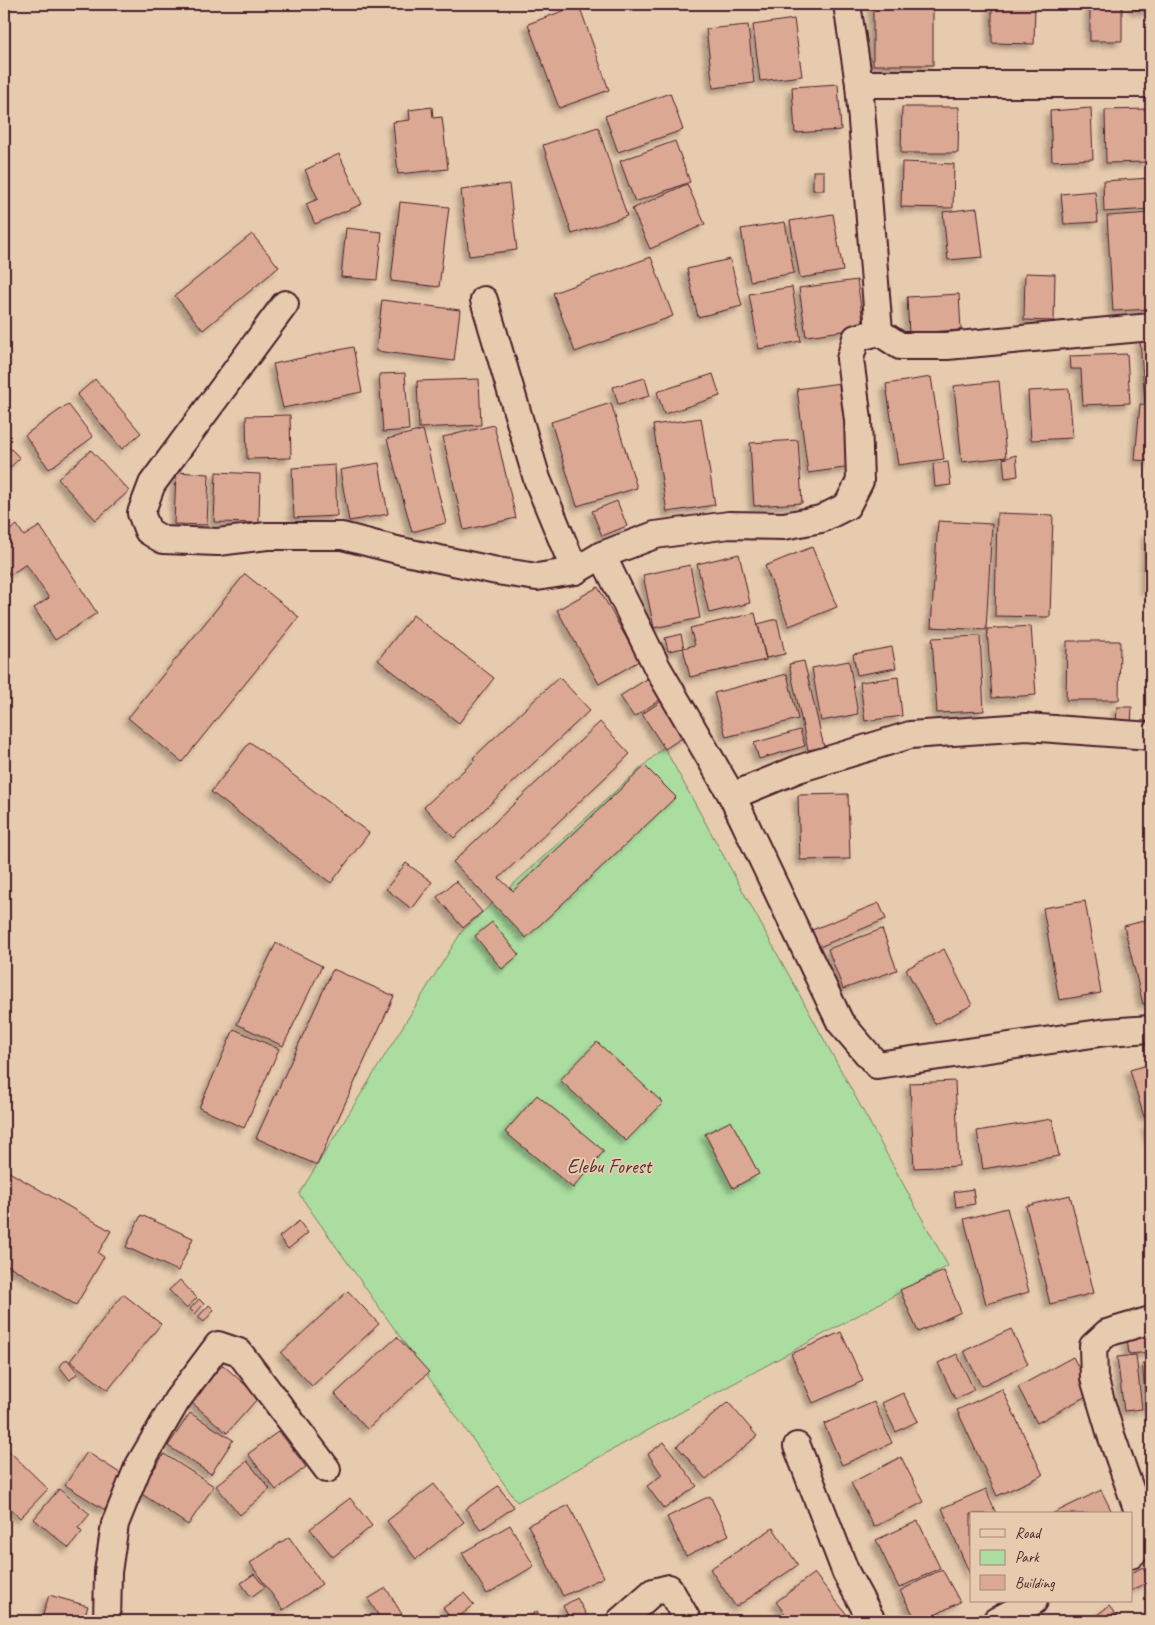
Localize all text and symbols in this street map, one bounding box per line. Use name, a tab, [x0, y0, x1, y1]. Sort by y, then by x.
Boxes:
park label: Elebu Forest	[567, 1154, 653, 1179]
legend	[970, 1512, 1132, 1602]
text: Road	[1015, 1524, 1042, 1543]
text: Park	[1015, 1548, 1040, 1567]
text: Building	[1015, 1574, 1055, 1593]

